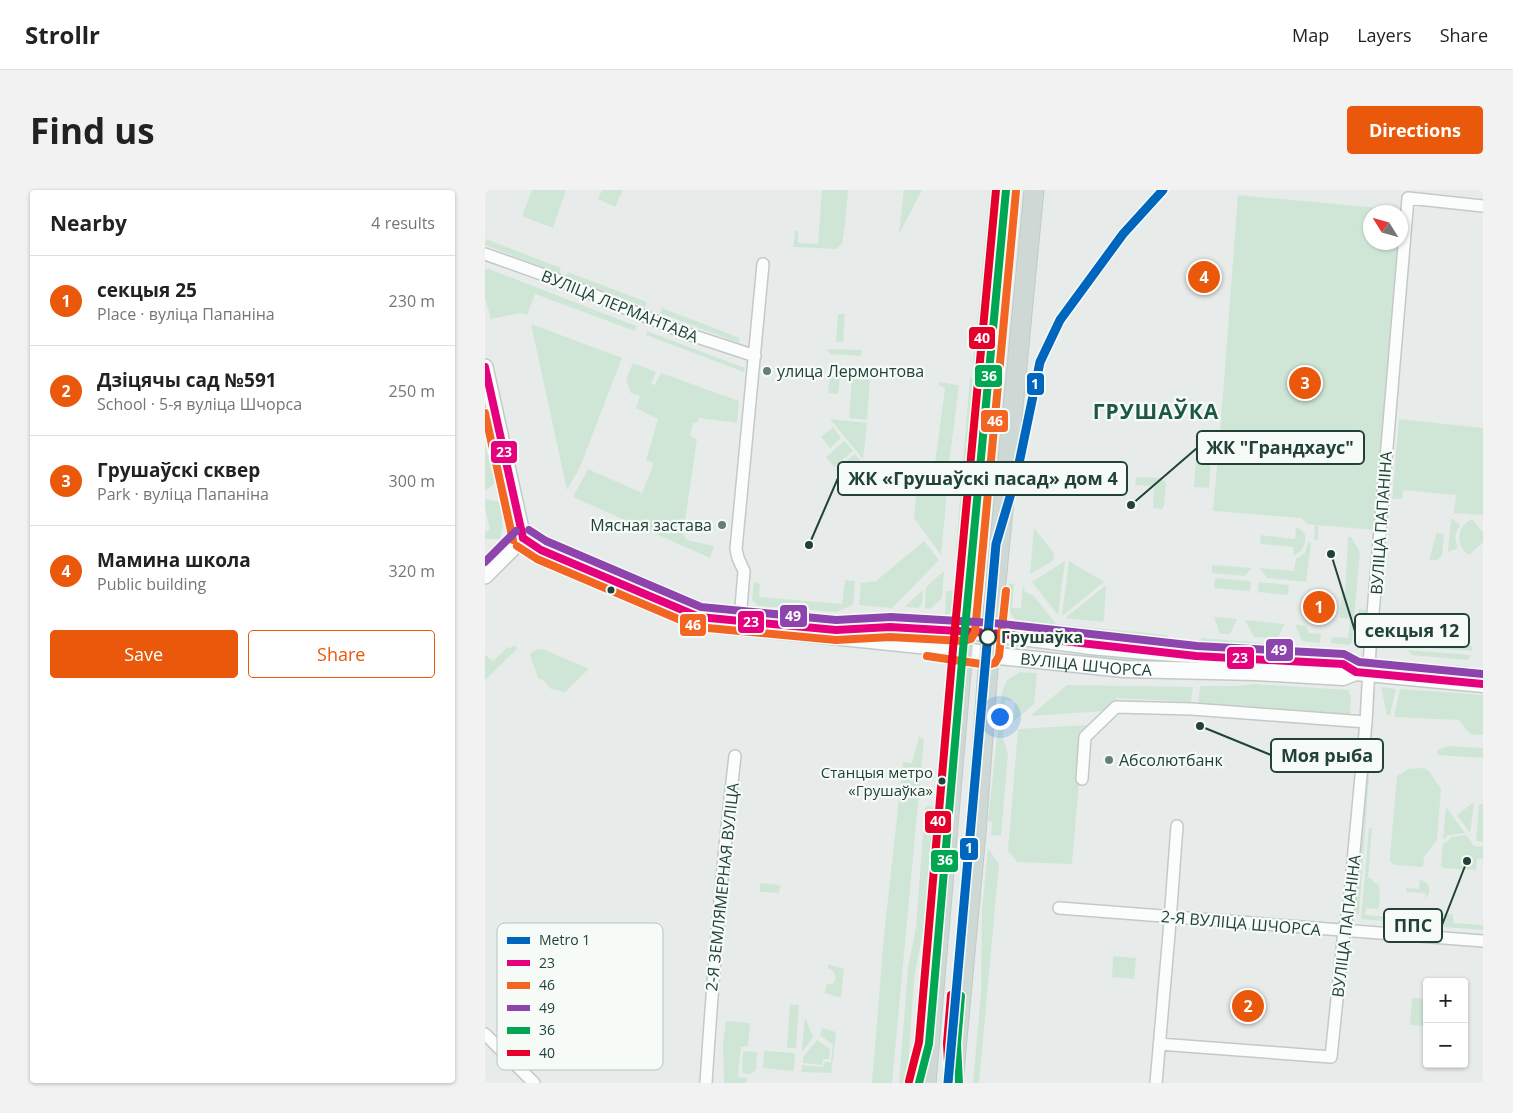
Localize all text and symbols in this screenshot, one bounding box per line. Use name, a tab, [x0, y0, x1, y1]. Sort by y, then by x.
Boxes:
text: Strollr	[25, 18, 100, 51]
text: Map	[1292, 23, 1329, 47]
text: Layers	[1357, 23, 1412, 47]
text: Share	[1440, 23, 1488, 47]
button: Directions	[1347, 106, 1483, 154]
text: Find us	[30, 107, 155, 154]
north arrow	[1363, 205, 1408, 250]
text: Nearby	[50, 209, 127, 237]
text: 4 results	[371, 212, 435, 234]
pin: 4	[1188, 258, 1220, 296]
street label: ВУЛІЦА ЛЕРМАНТАВА	[538, 264, 703, 348]
text: секцыя 25	[97, 277, 197, 303]
text: 1	[61, 290, 71, 312]
text: 230 m	[389, 290, 435, 312]
text: Place · вуліца Папаніна	[97, 303, 275, 325]
line badge: 40	[968, 326, 996, 350]
text: 40	[974, 328, 990, 347]
place label: улица Лермонтова	[777, 360, 924, 382]
line badge: 36	[974, 364, 1003, 388]
pin: 3	[1289, 364, 1321, 402]
marker: улица Лермонтова	[761, 365, 773, 377]
text: 36	[981, 366, 997, 385]
text: Дзіцячы сад №591	[97, 367, 277, 393]
line badge: 1	[1026, 372, 1045, 396]
text: 1	[1031, 374, 1039, 393]
text: 2	[61, 380, 71, 402]
text: 250 m	[389, 380, 435, 402]
text: School · 5-я вуліца Шчорса	[97, 393, 302, 415]
district label: ГРУШАЎКА	[1093, 397, 1219, 425]
line badge: 46	[980, 409, 1009, 433]
text: 46	[987, 411, 1003, 430]
callout: ЖК "Грандхаус"	[1197, 431, 1364, 464]
text: ЖК "Грандхаус"	[1206, 435, 1354, 459]
line badge: 23	[490, 440, 518, 464]
text: 23	[496, 442, 512, 461]
street label: ВУЛІЦА ПАПАНІНА	[1365, 450, 1397, 595]
text: Грушаўскі сквер	[97, 457, 260, 483]
callout: ЖК «Грушаўскі пасад» дом 4	[838, 462, 1127, 495]
text: ЖК «Грушаўскі пасад» дом 4	[848, 466, 1118, 490]
text: 3	[61, 470, 71, 492]
text: 300 m	[389, 470, 435, 492]
text: Park · вуліца Папаніна	[97, 483, 269, 505]
place label: Мясная застава	[590, 514, 712, 536]
marker: Мясная застава	[716, 519, 728, 531]
text: Мамина школа	[97, 547, 251, 573]
text: 4	[61, 560, 71, 582]
text: 320 m	[389, 560, 435, 582]
text: Public building	[97, 573, 206, 595]
unlabelled marker	[606, 585, 616, 595]
pin: 1	[1303, 588, 1335, 626]
line badge: 49	[779, 604, 808, 628]
text: 49	[785, 606, 801, 625]
line badge: 23	[737, 610, 765, 634]
text: 23	[743, 612, 759, 631]
line badge: 46	[679, 613, 707, 637]
callout: секцыя 12	[1355, 614, 1469, 647]
text: 46	[685, 615, 701, 634]
text: секцыя 12	[1365, 618, 1459, 642]
place label: Грушаўка	[1001, 626, 1083, 648]
marker: Грушаўка	[979, 628, 997, 646]
button: Save	[50, 630, 238, 678]
button: Share	[248, 630, 435, 678]
line badge: 49	[1265, 638, 1294, 662]
text: 49	[1271, 640, 1287, 659]
line badge: 23	[1226, 646, 1255, 670]
street label: ВУЛІЦА ШЧОРСА	[1019, 647, 1153, 681]
text: 23	[1232, 648, 1248, 667]
your location	[987, 704, 1013, 730]
callout: Моя рыба	[1271, 739, 1383, 772]
text: Моя рыба	[1281, 743, 1373, 767]
place label: Абсолютбанк	[1119, 749, 1223, 771]
marker: Абсолютбанк	[1103, 754, 1115, 766]
place label: Станцыя метро «Грушаўка»	[821, 762, 933, 800]
marker: Станцыя метро «Грушаўка»	[937, 776, 947, 786]
street label: 2-Я ЗЕМЛЯМЕРНАЯ ВУЛІЦА	[700, 781, 744, 992]
line badge: 40	[924, 810, 952, 834]
text: 40	[930, 811, 946, 830]
line badge: 1	[959, 837, 979, 861]
text: 1	[965, 838, 973, 857]
line badge: 36	[930, 849, 959, 873]
text: 36	[937, 850, 953, 869]
street label: ВУЛІЦА ПАПАНІНА	[1326, 852, 1366, 999]
street label: 2-Я ВУЛІЦА ШЧОРСА	[1160, 905, 1323, 941]
callout: ППС	[1384, 909, 1442, 942]
text: ППС	[1394, 913, 1432, 937]
legend	[497, 923, 663, 1070]
text: Metro 1	[539, 930, 590, 949]
text: 23	[539, 953, 555, 972]
text: 46	[539, 975, 555, 994]
map controls	[1423, 978, 1468, 1068]
button: +	[1423, 978, 1468, 1023]
pin: 2	[1232, 987, 1264, 1025]
text: 49	[539, 998, 555, 1017]
text: 36	[539, 1020, 555, 1039]
button: −	[1423, 1023, 1468, 1068]
text: 40	[539, 1043, 555, 1062]

